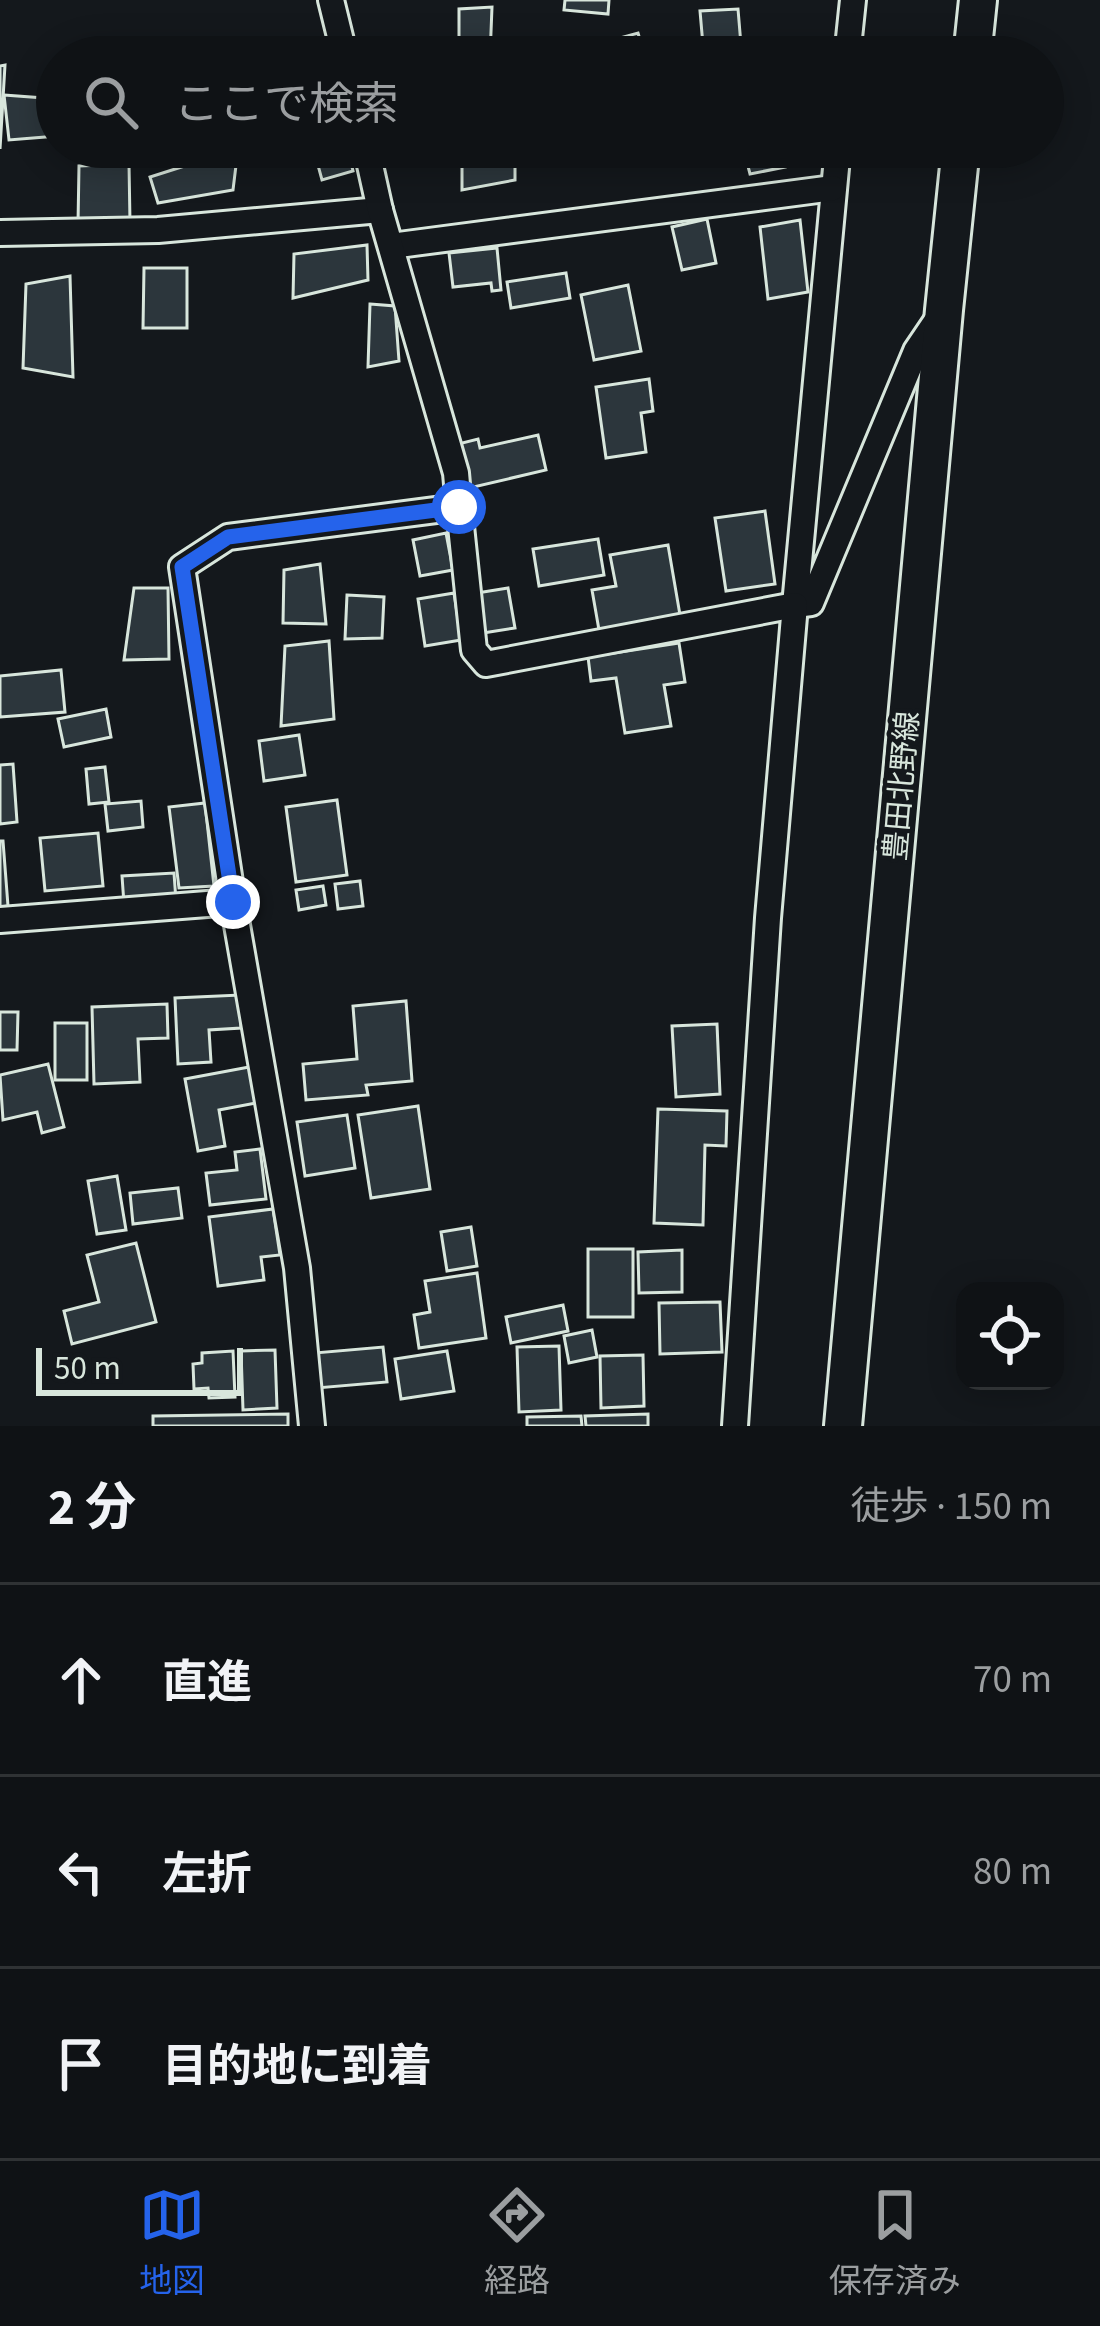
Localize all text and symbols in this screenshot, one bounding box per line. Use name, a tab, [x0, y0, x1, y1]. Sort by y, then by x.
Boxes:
search box	[36, 36, 1064, 168]
icon: search	[78, 69, 144, 135]
text: ここで検索	[174, 73, 399, 137]
route start	[432, 480, 486, 534]
street label: 豊田北野線	[874, 709, 930, 863]
route end	[206, 875, 260, 929]
map controls	[956, 1282, 1064, 1390]
button: locate	[956, 1282, 1064, 1390]
scale bar	[36, 1342, 243, 1395]
text: 50 m	[54, 1345, 121, 1392]
text: 2 分	[48, 1472, 136, 1544]
text: 徒歩 · 150 m	[850, 1479, 1052, 1535]
icon: ahead	[48, 1647, 114, 1713]
text: 直進	[162, 1651, 252, 1715]
text: 70 m	[973, 1652, 1052, 1708]
icon: left	[48, 1839, 114, 1905]
text: 左折	[162, 1843, 252, 1907]
text: 80 m	[973, 1844, 1052, 1900]
icon: arrive	[48, 2031, 114, 2097]
text: 目的地に到着	[162, 2035, 432, 2099]
tab: 地図	[139, 2182, 205, 2305]
tab: 経路	[484, 2182, 550, 2305]
tab: 保存済み	[829, 2182, 961, 2305]

